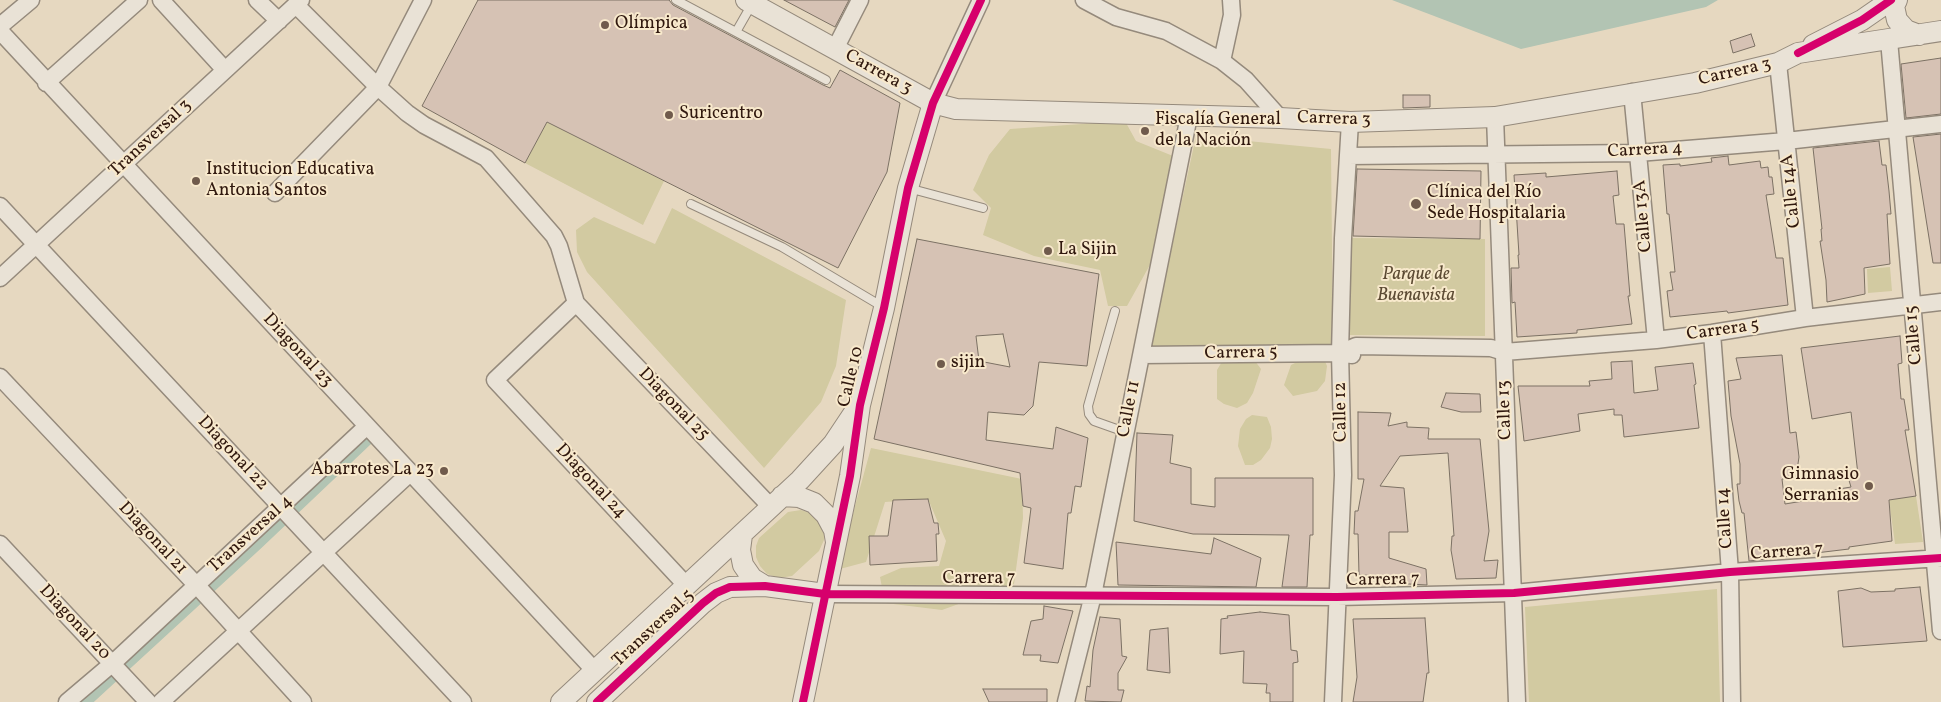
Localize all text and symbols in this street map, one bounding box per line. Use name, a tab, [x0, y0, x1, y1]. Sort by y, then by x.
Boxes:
place label: Olímpica	[615, 14, 688, 36]
marker: Olímpica	[599, 19, 611, 31]
street label: Carrera 3	[841, 46, 915, 100]
street label: Carrera 3	[1697, 54, 1773, 92]
street label: Transversal 3	[105, 95, 197, 183]
place label: Suricentro	[679, 104, 763, 126]
street label: Carrera 3	[1297, 108, 1371, 132]
marker: Suricentro	[663, 109, 675, 121]
place label: Fiscalía General de la Nación	[1155, 110, 1281, 152]
marker: Fiscalía General de la Nación	[1139, 125, 1151, 137]
street label: Carrera 4	[1607, 138, 1683, 164]
street label: Calle 14A	[1777, 153, 1807, 229]
place label: Institucion Educativa Antonia Santos	[206, 160, 374, 202]
marker: Institucion Educativa Antonia Santos	[190, 175, 202, 187]
street label: Calle 13A	[1630, 179, 1658, 253]
place label: Clínica del Río Sede Hospitalaria	[1427, 183, 1566, 225]
marker: Clínica del Río Sede Hospitalaria	[1409, 197, 1423, 211]
place label: La Sijin	[1058, 240, 1117, 262]
marker: La Sijin	[1042, 245, 1054, 257]
park label: Parque de Buenavista	[1377, 265, 1455, 308]
street label: Calle 15	[1902, 305, 1928, 365]
street label: Diagonal 23	[257, 309, 337, 393]
street label: Carrera 5	[1685, 315, 1761, 347]
street label: Carrera 5	[1204, 343, 1278, 365]
street label: Calle 10	[835, 345, 869, 409]
place label: sijin	[951, 353, 985, 375]
marker: sijin	[935, 358, 947, 370]
street label: Diagonal 25	[633, 364, 713, 446]
street label: Calle 11	[1114, 379, 1146, 439]
street label: Calle 13	[1494, 380, 1518, 440]
street label: Calle 12	[1331, 382, 1353, 442]
street label: Diagonal 22	[192, 412, 272, 496]
street label: Diagonal 24	[550, 440, 630, 524]
place label: Abarrotes La 23	[311, 460, 434, 482]
marker: Abarrotes La 23	[438, 465, 450, 477]
place label: Gimnasio Serranias	[1782, 465, 1859, 508]
marker: Gimnasio Serranias	[1863, 480, 1875, 492]
street label: Calle 14	[1713, 487, 1739, 549]
street label: Transversal 4	[204, 491, 298, 579]
street label: Diagonal 21	[113, 498, 191, 580]
street label: Carrera 7	[1750, 540, 1824, 566]
street label: Carrera 7	[942, 569, 1016, 591]
street label: Carrera 7	[1346, 570, 1420, 592]
street label: Diagonal 20	[34, 581, 114, 665]
street label: Transversal 5	[609, 586, 699, 672]

